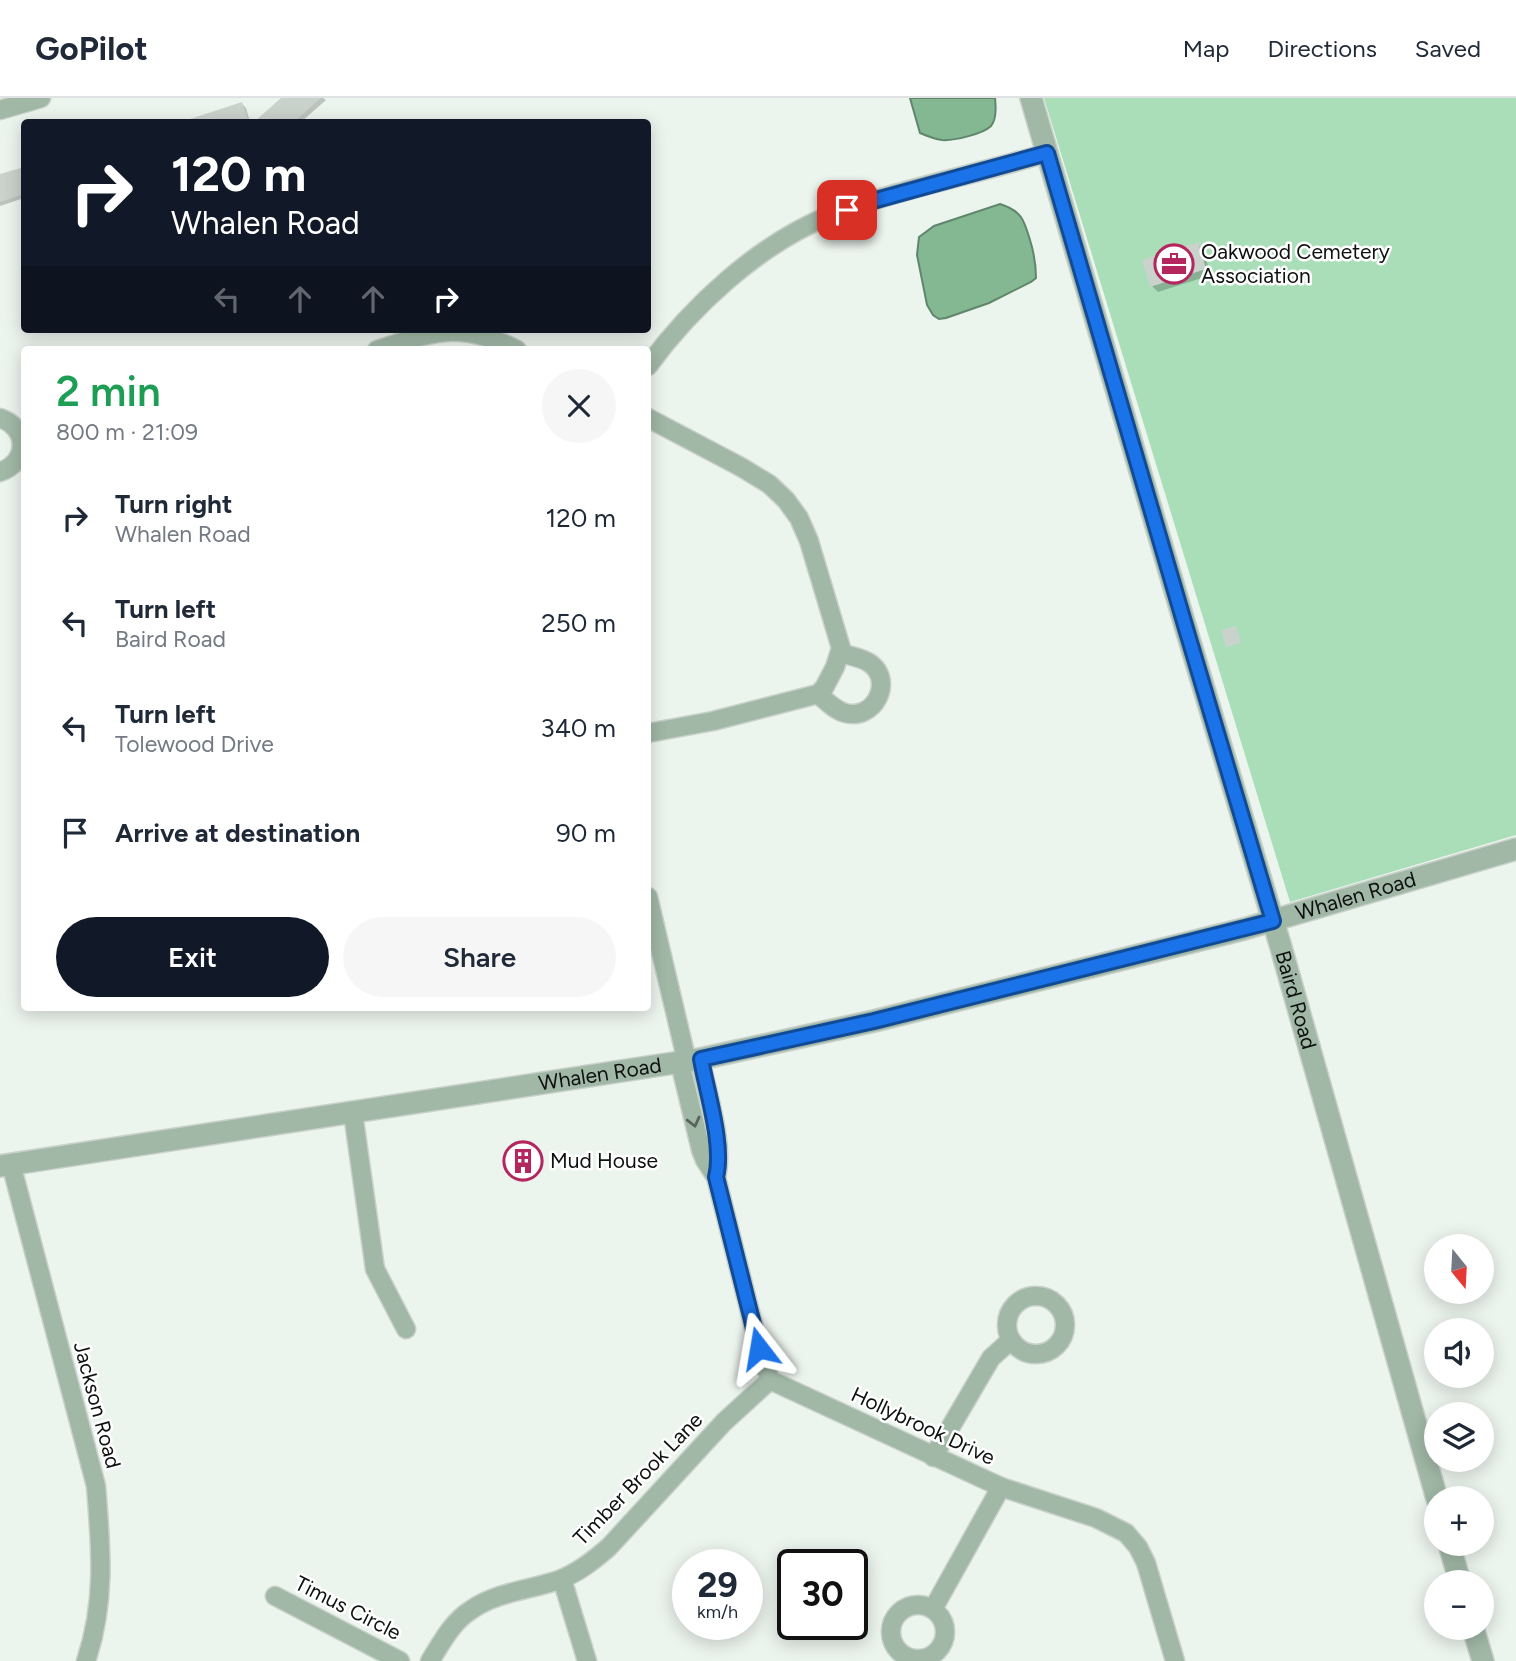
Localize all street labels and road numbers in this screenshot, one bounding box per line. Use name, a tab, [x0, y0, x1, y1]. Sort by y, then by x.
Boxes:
street label: Whalen Road	[1293, 866, 1419, 925]
street label: Baird Road	[1270, 948, 1322, 1052]
street label: Whalen Road	[537, 1052, 663, 1096]
street label: Jackson Road	[69, 1339, 126, 1471]
street label: Hollybrook Drive	[847, 1381, 999, 1470]
street label: Timber Brook Lane	[568, 1407, 707, 1550]
street label: Timus Circle	[291, 1570, 405, 1645]

